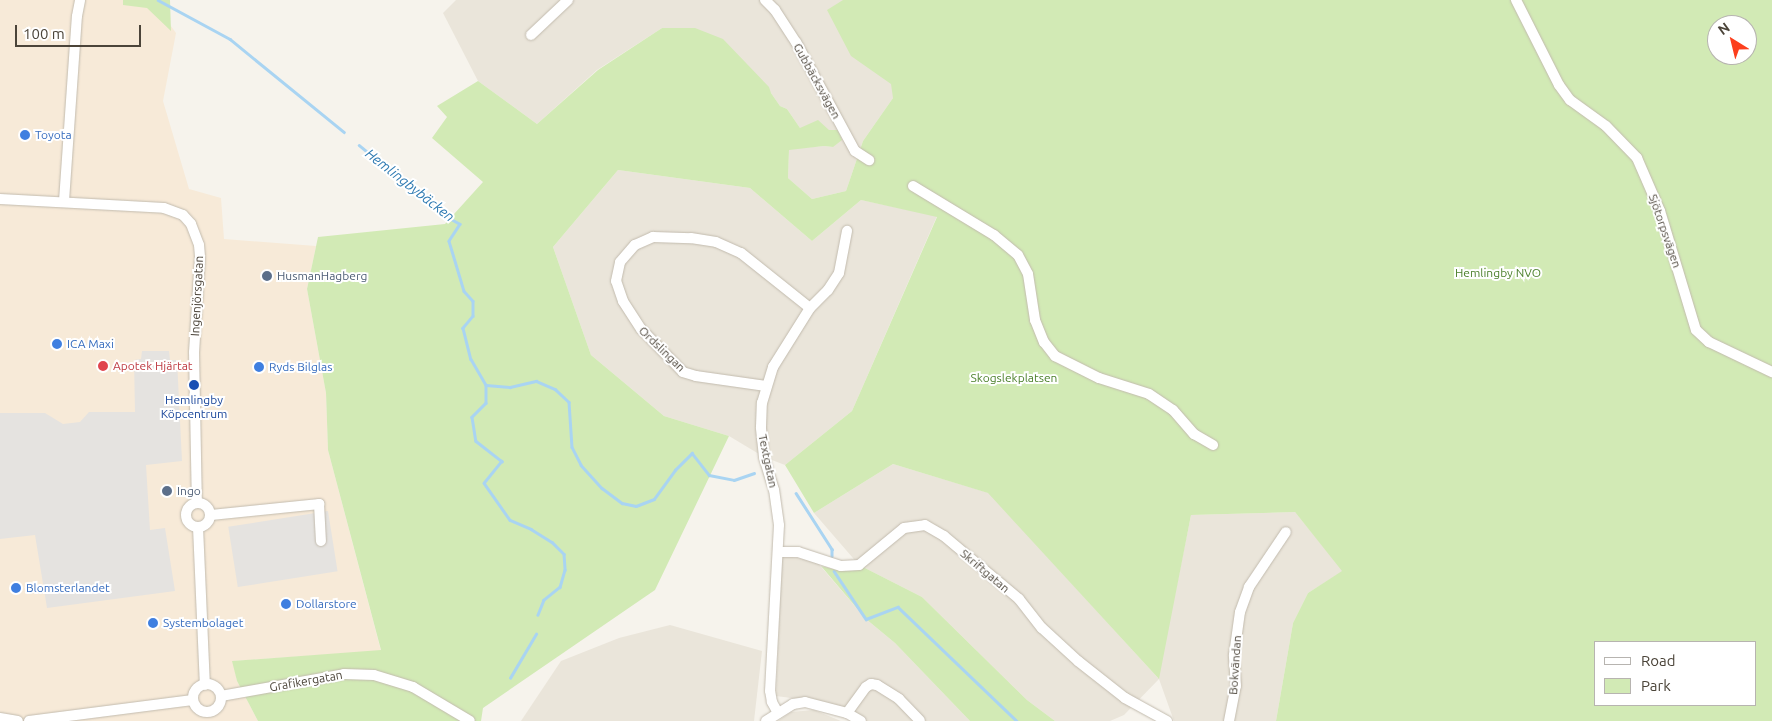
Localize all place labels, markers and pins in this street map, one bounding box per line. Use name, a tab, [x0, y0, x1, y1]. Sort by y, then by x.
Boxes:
place label: Toyota	[35, 128, 72, 142]
marker: Toyota	[19, 129, 31, 141]
place label: HusmanHagberg	[277, 269, 367, 283]
marker: HusmanHagberg	[261, 270, 273, 282]
place label: ICA Maxi	[67, 337, 114, 351]
marker: ICA Maxi	[51, 338, 63, 350]
place label: Apotek Hjärtat	[113, 359, 193, 373]
marker: Apotek Hjärtat	[97, 360, 109, 372]
place label: Ryds Bilglas	[269, 360, 332, 374]
marker: Ryds Bilglas	[253, 361, 265, 373]
marker: Hemlingby Köpcentrum	[188, 379, 200, 391]
place label: Hemlingby Köpcentrum	[161, 393, 227, 421]
place label: Ingo	[177, 484, 201, 498]
marker: Ingo	[161, 485, 173, 497]
place label: Blomsterlandet	[26, 581, 110, 595]
marker: Blomsterlandet	[10, 582, 22, 594]
place label: Dollarstore	[296, 597, 357, 611]
marker: Dollarstore	[280, 598, 292, 610]
place label: Systembolaget	[163, 616, 243, 630]
marker: Systembolaget	[147, 617, 159, 629]

